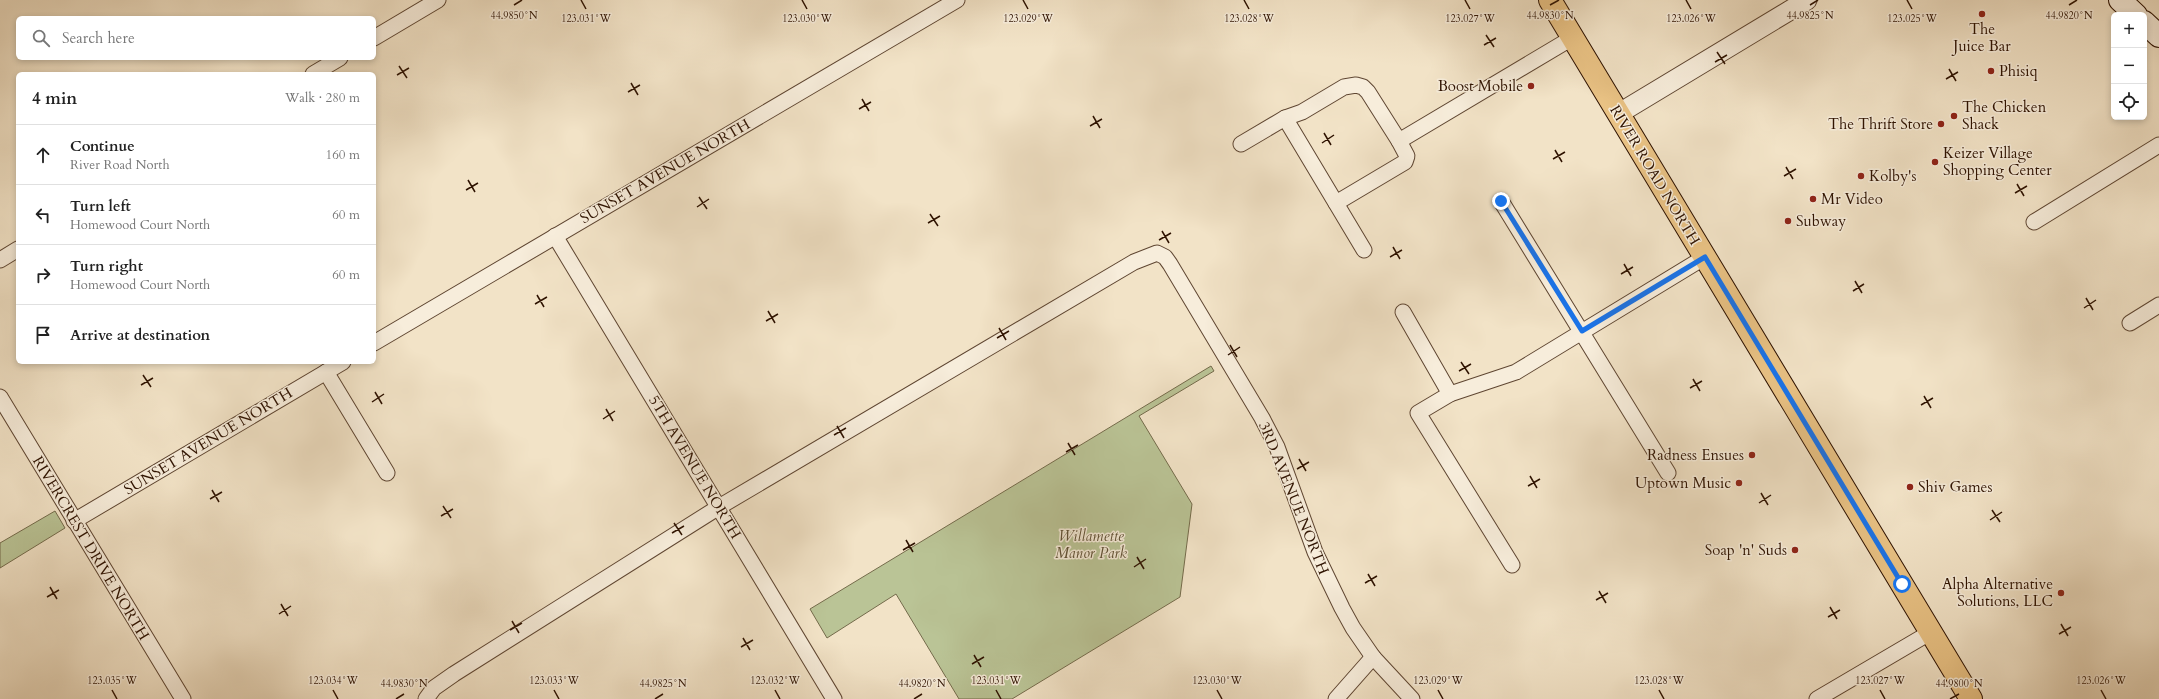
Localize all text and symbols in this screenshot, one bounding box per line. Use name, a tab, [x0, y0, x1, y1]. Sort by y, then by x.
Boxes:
text: 44.9850°N	[491, 9, 538, 23]
text: 44.9830°N	[1527, 9, 1574, 23]
text: 44.9825°N	[1787, 9, 1834, 23]
marker: The Juice Bar	[1977, 9, 1987, 19]
text: 44.9820°N	[2046, 9, 2093, 23]
text: 123.031°W	[561, 12, 612, 26]
text: 123.030°W	[782, 12, 833, 26]
text: 123.029°W	[1003, 12, 1054, 26]
text: 123.028°W	[1224, 12, 1275, 26]
text: 123.027°W	[1445, 12, 1496, 26]
text: 123.026°W	[1666, 12, 1717, 26]
text: 123.025°W	[1887, 12, 1938, 26]
map controls	[2111, 12, 2147, 120]
button: +	[2111, 12, 2147, 48]
search box	[16, 16, 376, 60]
place label: The Juice Bar	[1951, 19, 2011, 56]
icon: search	[30, 27, 52, 49]
text: Search here	[62, 28, 135, 48]
button: −	[2111, 48, 2147, 84]
place label: Phisiq	[1999, 61, 2038, 81]
marker: Phisiq	[1986, 66, 1996, 76]
place label: Boost Mobile	[1438, 76, 1523, 96]
marker: Boost Mobile	[1526, 81, 1536, 91]
button: locate	[2111, 84, 2147, 120]
text: 4 min	[32, 87, 77, 110]
text: Walk · 280 m	[285, 89, 360, 107]
place label: The Chicken Shack	[1962, 97, 2047, 134]
street label: RIVER ROAD NORTH	[1605, 101, 1705, 249]
marker: The Chicken Shack	[1949, 111, 1959, 121]
street label: SUNSET AVENUE NORTH	[576, 114, 754, 228]
place label: The Thrift Store	[1828, 114, 1933, 134]
marker: The Thrift Store	[1936, 119, 1946, 129]
text: Continue	[70, 136, 135, 156]
place label: Keizer Village Shopping Center	[1943, 143, 2052, 180]
icon: ahead	[32, 144, 54, 166]
text: 160 m	[326, 146, 360, 164]
text: River Road North	[70, 156, 170, 174]
marker: Keizer Village Shopping Center	[1930, 157, 1940, 167]
place label: Kolby's	[1869, 166, 1916, 186]
marker: Kolby's	[1856, 171, 1866, 181]
place label: Mr Video	[1821, 189, 1883, 209]
route end	[1492, 192, 1510, 210]
marker: Mr Video	[1808, 194, 1818, 204]
text: Turn left	[70, 196, 131, 216]
icon: left	[32, 204, 54, 226]
text: 60 m	[332, 206, 360, 224]
place label: Subway	[1796, 211, 1846, 231]
text: Homewood Court North	[70, 216, 210, 234]
marker: Subway	[1783, 216, 1793, 226]
text: Turn right	[70, 256, 143, 276]
icon: right	[32, 264, 54, 286]
text: 60 m	[332, 266, 360, 284]
text: Homewood Court North	[70, 276, 210, 294]
icon: arrive	[32, 324, 54, 346]
text: Arrive at destination	[70, 325, 210, 345]
street label: SUNSET AVENUE NORTH	[120, 382, 296, 499]
street label: 5TH AVENUE NORTH	[644, 391, 746, 543]
street label: 3RD AVENUE NORTH	[1254, 419, 1334, 578]
place label: Radness Ensues	[1647, 445, 1744, 465]
marker: Radness Ensues	[1747, 450, 1757, 460]
street label: RIVERCREST DRIVE NORTH	[28, 452, 154, 644]
place label: Uptown Music	[1635, 473, 1731, 493]
place label: Shiv Games	[1918, 477, 1992, 497]
marker: Uptown Music	[1734, 478, 1744, 488]
marker: Shiv Games	[1905, 482, 1915, 492]
park label: Willamette Manor Park	[1055, 526, 1127, 563]
place label: Soap 'n' Suds	[1705, 540, 1787, 560]
marker: Soap 'n' Suds	[1790, 545, 1800, 555]
place label: Alpha Alternative Solutions, LLC	[1942, 574, 2053, 611]
route start	[1893, 575, 1911, 593]
marker: Alpha Alternative Solutions, LLC	[2056, 588, 2066, 598]
text: 123.035°W	[87, 674, 138, 688]
text: 123.034°W	[308, 674, 359, 688]
text: 123.033°W	[529, 674, 580, 688]
text: 123.032°W	[750, 674, 801, 688]
text: 123.031°W	[971, 674, 1022, 688]
text: 123.030°W	[1192, 674, 1243, 688]
text: 123.029°W	[1413, 674, 1464, 688]
text: 123.028°W	[1634, 674, 1685, 688]
text: 123.027°W	[1855, 674, 1906, 688]
text: 123.026°W	[2076, 674, 2127, 688]
text: 44.9830°N	[381, 677, 428, 691]
text: 44.9825°N	[640, 677, 687, 691]
text: 44.9820°N	[899, 677, 946, 691]
text: 44.9800°N	[1936, 677, 1983, 691]

